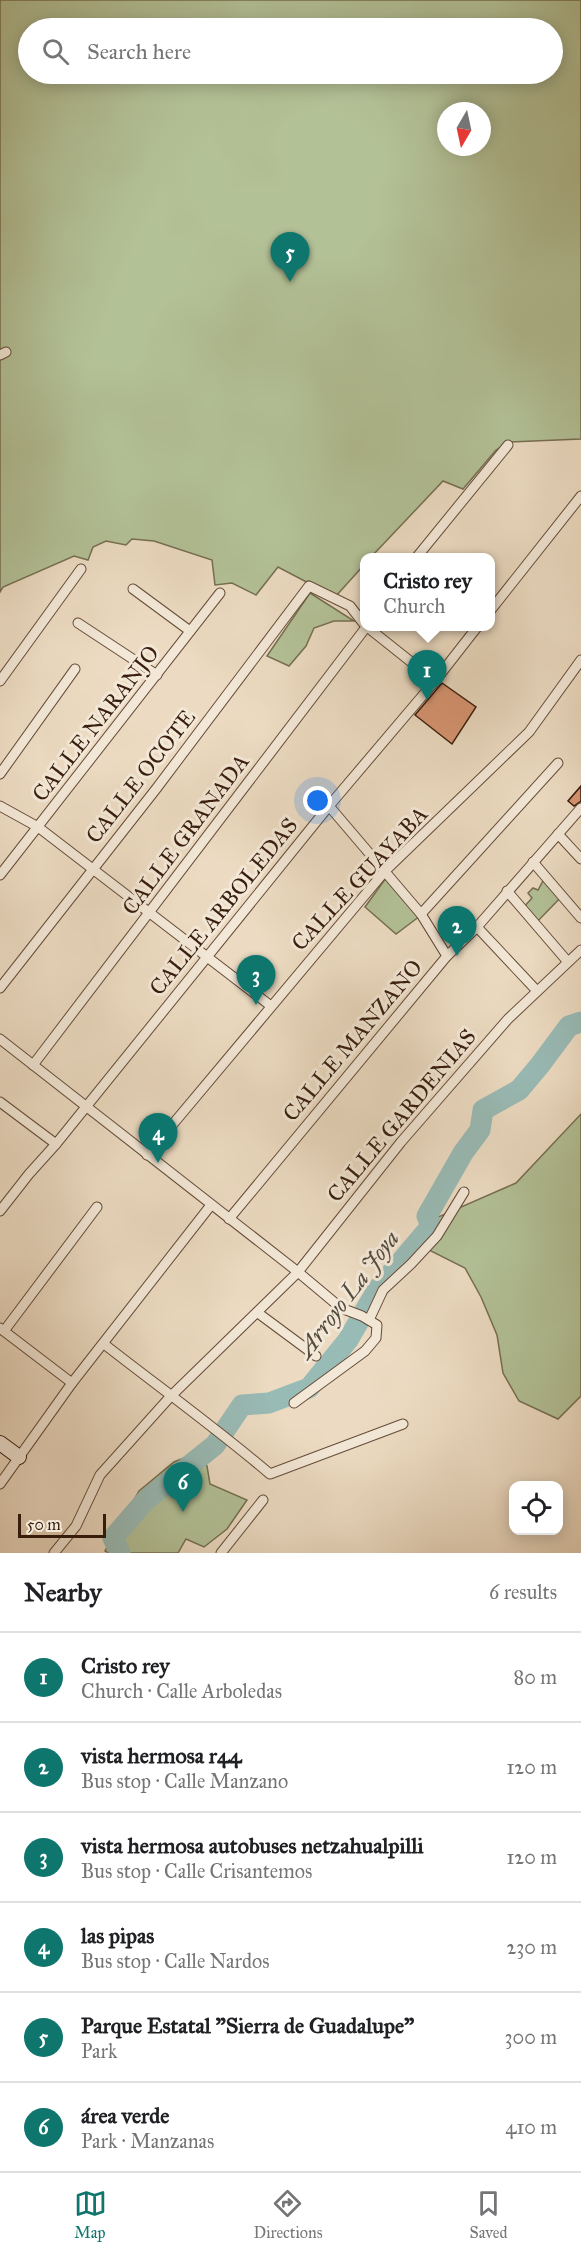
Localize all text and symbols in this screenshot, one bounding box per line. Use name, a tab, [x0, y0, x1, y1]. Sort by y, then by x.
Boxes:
search box	[18, 18, 563, 84]
icon: search	[39, 35, 72, 68]
text: Search here	[87, 38, 191, 65]
north arrow	[437, 102, 491, 156]
pin: 5	[270, 232, 310, 282]
popup	[360, 553, 495, 631]
text: Cristo rey	[383, 567, 472, 594]
text: Church	[383, 594, 445, 618]
street label: CALLE NARANJO	[26, 640, 165, 807]
pin: 1	[408, 650, 446, 700]
street label: CALLE OCOTE	[80, 704, 201, 849]
street label: CALLE GRANADA	[116, 748, 255, 920]
your location	[303, 786, 332, 815]
street label: CALLE GUAYABA	[286, 800, 433, 956]
street label: CALLE ARBOLEDAS	[143, 812, 303, 1001]
pin: 2	[438, 906, 476, 956]
street label: CALLE MANZANO	[277, 954, 428, 1127]
pin: 3	[236, 956, 276, 1005]
street label: CALLE GARDENIAS	[321, 1023, 482, 1207]
pin: 4	[138, 1114, 178, 1163]
water label: Arroyo La Joya	[288, 1224, 406, 1366]
pin: 6	[164, 1462, 202, 1512]
map controls	[509, 1481, 563, 1535]
button: locate	[509, 1481, 563, 1535]
scale bar	[18, 1511, 106, 1538]
text: 50 m	[27, 1515, 61, 1534]
text: Nearby	[24, 1576, 102, 1608]
text: 6 results	[489, 1580, 557, 1604]
text: Cristo rey	[81, 1652, 170, 1679]
text: 1	[40, 1665, 47, 1689]
text: 80 m	[514, 1665, 557, 1689]
text: Church · Calle Arboledas	[81, 1679, 282, 1703]
text: vista hermosa r44	[81, 1742, 242, 1769]
text: 2	[39, 1755, 48, 1779]
text: 120 m	[506, 1755, 557, 1779]
text: Bus stop · Calle Manzano	[81, 1769, 288, 1793]
text: vista hermosa autobuses netzahualpilli	[81, 1832, 424, 1859]
text: 3	[40, 1845, 48, 1869]
text: 120 m	[506, 1845, 557, 1869]
text: Bus stop · Calle Crisantemos	[81, 1859, 312, 1883]
text: las pipas	[81, 1922, 154, 1949]
text: 4	[38, 1935, 49, 1959]
text: 230 m	[506, 1935, 557, 1959]
text: Bus stop · Calle Nardos	[81, 1949, 269, 1973]
text: Parque Estatal "Sierra de Guadalupe"	[81, 2012, 414, 2039]
text: 5	[39, 2025, 48, 2049]
text: 300 m	[505, 2025, 557, 2049]
text: Park	[81, 2039, 117, 2063]
text: área verde	[81, 2102, 169, 2129]
text: 6	[38, 2115, 49, 2139]
text: 410 m	[505, 2115, 557, 2139]
text: Park · Manzanas	[81, 2129, 214, 2153]
tab: Map	[74, 2187, 107, 2242]
tab: Directions	[254, 2187, 322, 2242]
tab: Saved	[469, 2187, 507, 2242]

